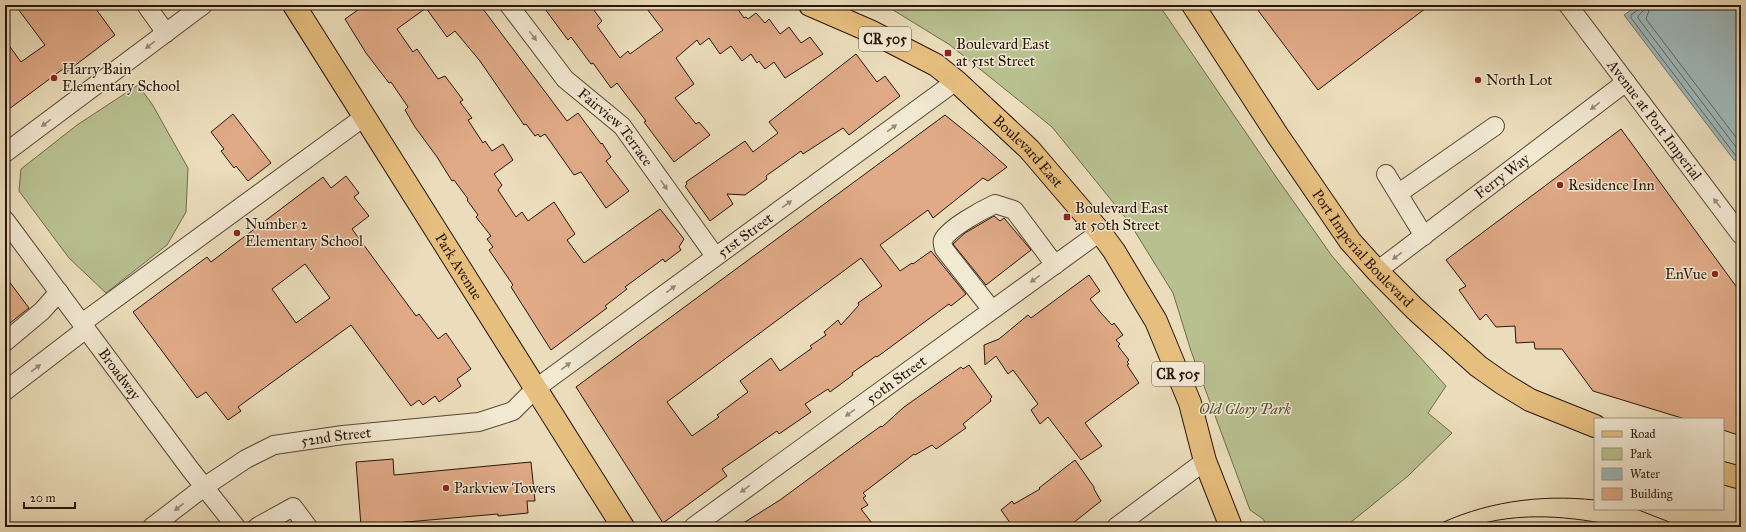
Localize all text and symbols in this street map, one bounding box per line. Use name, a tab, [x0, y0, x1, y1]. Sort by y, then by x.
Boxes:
road number: CR 505	[859, 27, 911, 51]
one-way arrow	[528, 31, 537, 42]
place label: Boulevard East at 51st Street	[956, 35, 1050, 70]
one-way arrow	[144, 41, 155, 49]
marker: Boulevard East at 51st Street	[943, 48, 953, 58]
street label: Avenue at Port Imperial	[1603, 55, 1706, 185]
place label: Harry Bain Elementary School	[62, 60, 181, 95]
place label: North Lot	[1486, 71, 1553, 89]
marker: Harry Bain Elementary School	[49, 73, 59, 83]
marker: North Lot	[1473, 75, 1483, 85]
street label: Fairview Terrace	[574, 84, 657, 170]
one-way arrow	[1590, 102, 1600, 110]
street label: Boulevard East	[989, 111, 1067, 192]
one-way arrow	[40, 119, 51, 127]
one-way arrow	[887, 124, 898, 132]
street label: Ferry Way	[1471, 149, 1534, 203]
place label: Residence Inn	[1568, 176, 1655, 194]
one-way arrow	[660, 180, 668, 190]
marker: Residence Inn	[1555, 180, 1565, 190]
street label: Port Imperial Boulevard	[1308, 186, 1417, 311]
one-way arrow	[1713, 198, 1722, 209]
place label: Boulevard East at 50th Street	[1075, 199, 1169, 234]
one-way arrow	[782, 200, 792, 208]
street label: 51st Street	[714, 209, 777, 261]
marker: Boulevard East at 50th Street	[1062, 212, 1072, 222]
place label: Number 2 Elementary School	[245, 215, 364, 250]
marker: Number 2 Elementary School	[232, 228, 242, 238]
street label: Park Avenue	[431, 230, 486, 303]
one-way arrow	[1392, 251, 1403, 260]
place label: EnVue	[1665, 265, 1707, 283]
marker: EnVue	[1710, 269, 1720, 279]
one-way arrow	[1029, 275, 1040, 283]
one-way arrow	[665, 285, 676, 293]
street label: Broadway	[94, 345, 145, 404]
street label: 50th Street	[863, 351, 930, 407]
one-way arrow	[561, 362, 572, 370]
road number: CR 505	[1152, 362, 1204, 386]
one-way arrow	[31, 364, 41, 372]
park label: Old Glory Park	[1199, 400, 1291, 418]
one-way arrow	[845, 409, 855, 417]
legend	[1594, 418, 1724, 510]
street label: 52nd Street	[300, 423, 373, 450]
text: Road	[1630, 427, 1656, 441]
text: Park	[1630, 447, 1652, 461]
text: Water	[1630, 467, 1660, 481]
place label: Parkview Towers	[454, 479, 555, 497]
marker: Parkview Towers	[441, 483, 451, 493]
scale bar	[24, 484, 75, 510]
one-way arrow	[740, 485, 750, 493]
text: Building	[1630, 487, 1673, 502]
text: 20 m	[30, 491, 56, 505]
one-way arrow	[173, 503, 184, 511]

